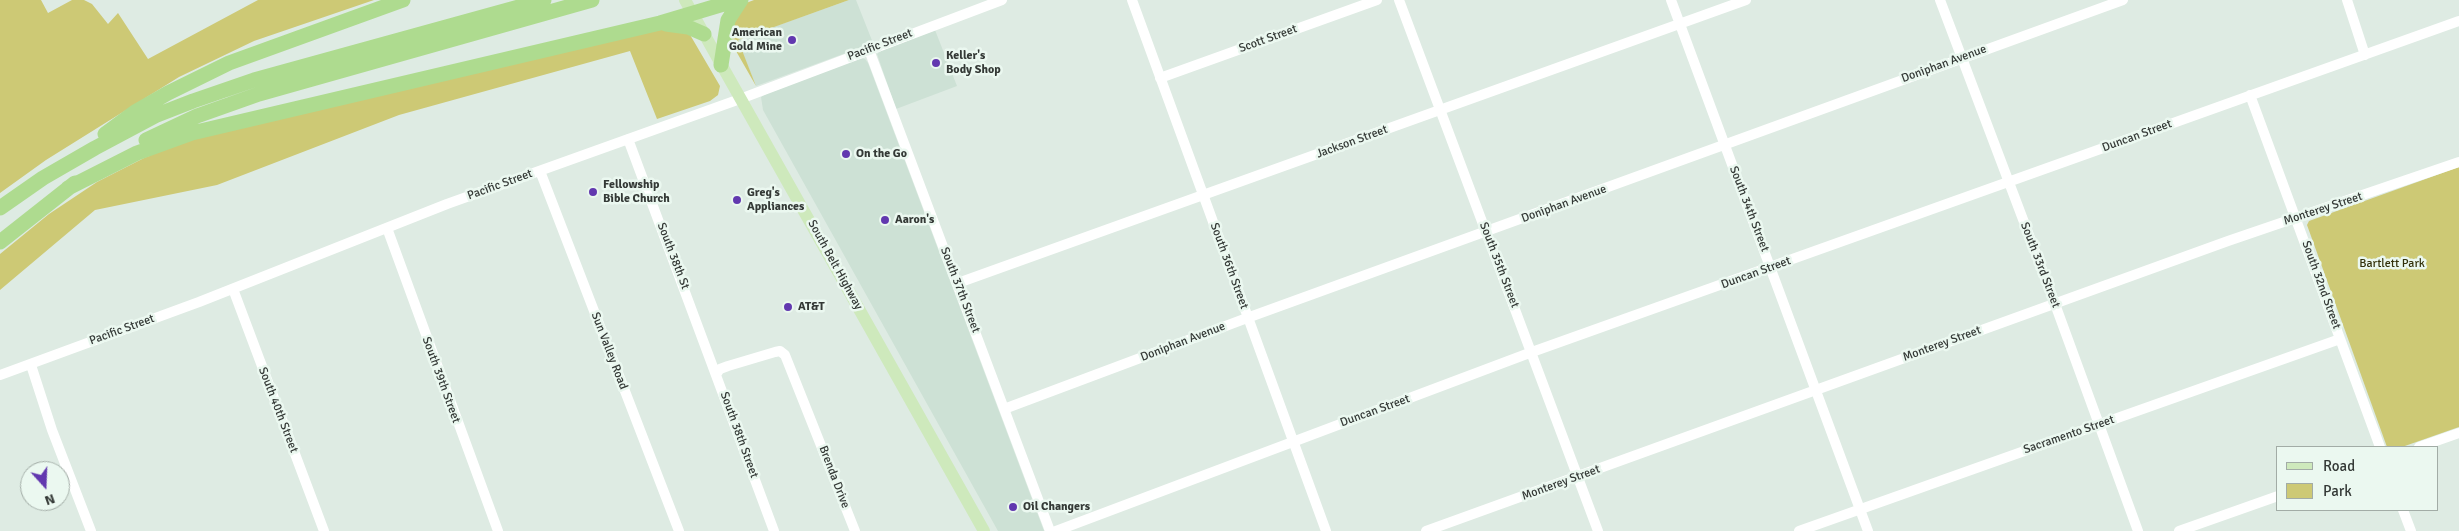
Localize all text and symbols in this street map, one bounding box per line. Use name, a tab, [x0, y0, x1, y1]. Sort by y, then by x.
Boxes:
street label: Scott Street	[1237, 22, 1299, 56]
place label: American Gold Mine	[729, 26, 782, 54]
street label: Pacific Street	[846, 26, 914, 64]
marker: American Gold Mine	[786, 34, 798, 46]
street label: Doniphan Avenue	[1899, 42, 1989, 86]
place label: Keller's Body Shop	[946, 49, 1001, 77]
marker: Keller's Body Shop	[930, 57, 942, 69]
street label: Duncan Street	[2100, 117, 2174, 155]
street label: Jackson Street	[1314, 122, 1390, 162]
place label: On the Go	[856, 147, 907, 161]
marker: On the Go	[840, 148, 852, 160]
street label: South 34th Street	[1726, 164, 1772, 254]
street label: Pacific Street	[466, 167, 534, 203]
place label: Fellowship Bible Church	[603, 178, 670, 206]
street label: Doniphan Avenue	[1519, 182, 1609, 226]
marker: Fellowship Bible Church	[587, 186, 599, 198]
place label: Greg's Appliances	[747, 186, 804, 214]
street label: Monterey Street	[2282, 189, 2364, 229]
marker: Greg's Appliances	[731, 194, 743, 206]
place label: Aaron's	[895, 213, 934, 227]
marker: Aaron's	[879, 214, 891, 226]
street label: South Belt Highway	[804, 218, 866, 312]
street label: South 35th Street	[1476, 220, 1522, 310]
street label: South 33rd Street	[2017, 220, 2063, 310]
street label: South 38th St	[654, 221, 692, 291]
street label: South 36th Street	[1207, 221, 1251, 311]
street label: South 32nd Street	[2298, 239, 2344, 331]
street label: South 37th Street	[937, 245, 983, 335]
street label: Duncan Street	[1719, 254, 1793, 292]
park label: Bartlett Park	[2359, 257, 2425, 271]
place label: AT&T	[798, 300, 825, 314]
marker: AT&T	[782, 301, 794, 313]
street label: Sun Valley Road	[588, 310, 630, 392]
street label: Pacific Street	[88, 312, 156, 348]
street label: Doniphan Avenue	[1139, 319, 1227, 365]
street label: Monterey Street	[1901, 323, 1983, 365]
street label: South 39th Street	[419, 335, 463, 425]
street label: South 40th Street	[255, 365, 301, 455]
street label: South 38th Street	[717, 390, 761, 480]
street label: Duncan Street	[1338, 392, 1412, 430]
street label: Sacramento Street	[2022, 413, 2116, 457]
street label: Brenda Drive	[815, 444, 853, 510]
legend	[2276, 446, 2439, 511]
text: Road	[2323, 457, 2355, 475]
north arrow	[20, 461, 70, 511]
street label: Monterey Street	[1520, 462, 1602, 504]
text: Park	[2323, 482, 2352, 500]
text: N	[42, 490, 57, 509]
place label: Oil Changers	[1023, 500, 1090, 514]
marker: Oil Changers	[1007, 501, 1019, 513]

